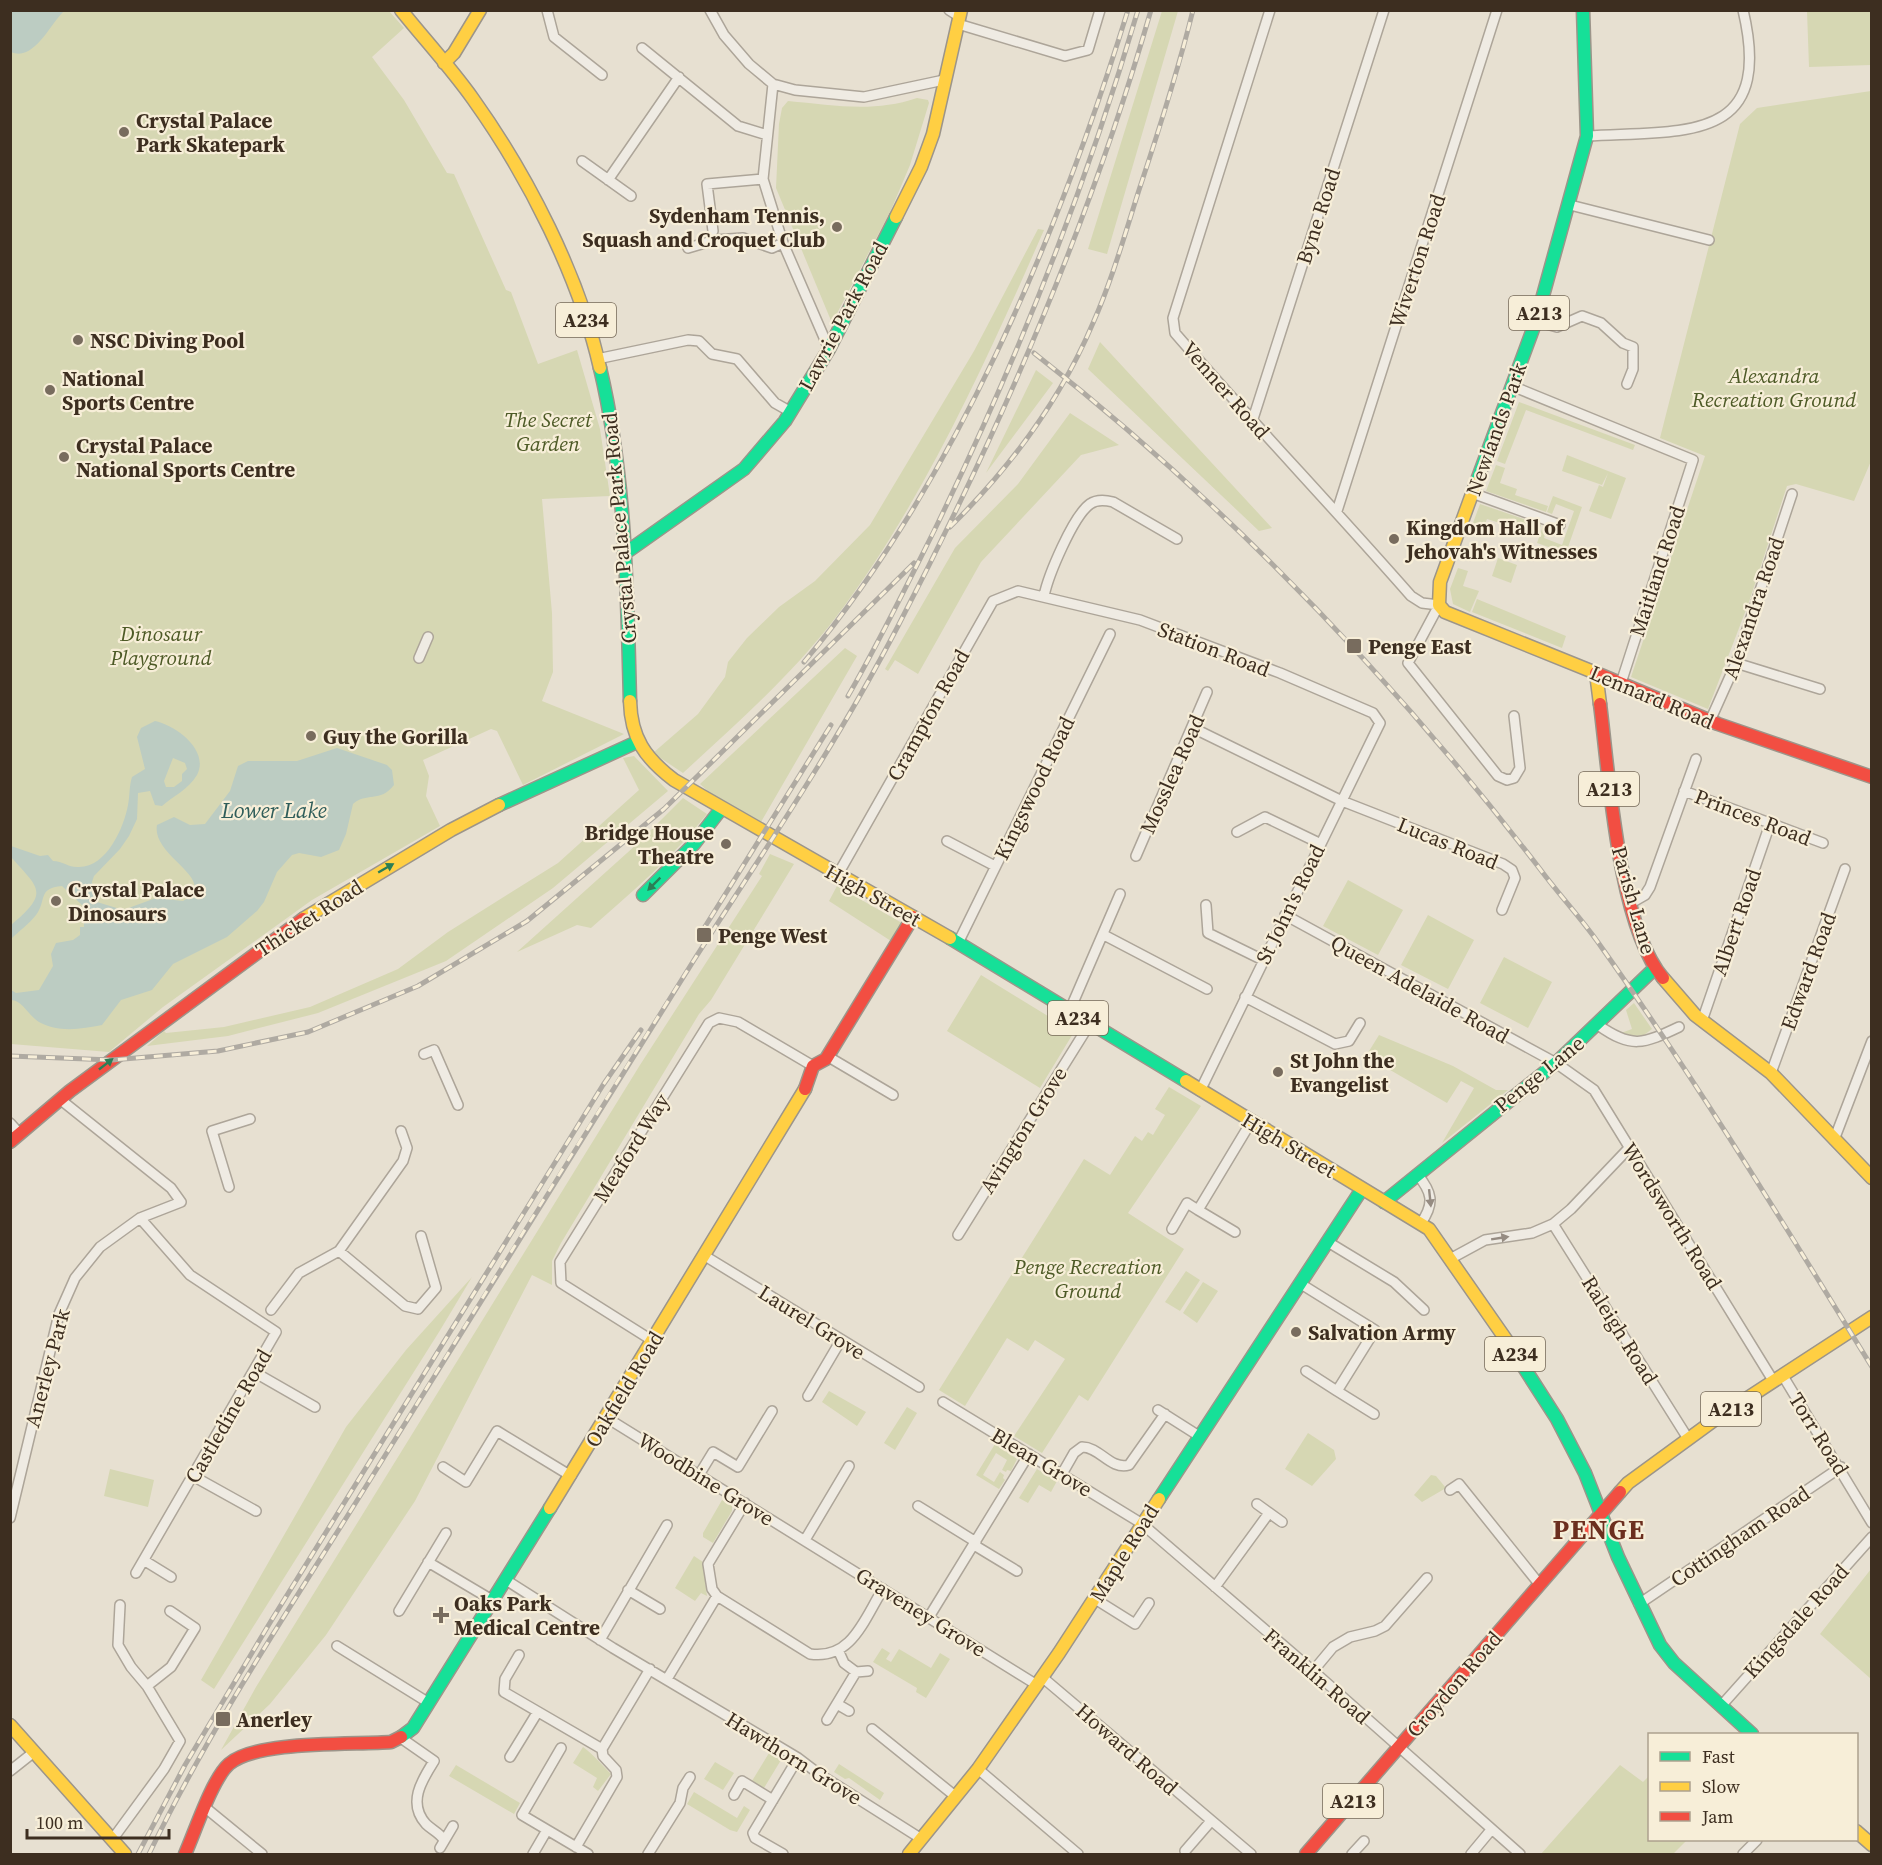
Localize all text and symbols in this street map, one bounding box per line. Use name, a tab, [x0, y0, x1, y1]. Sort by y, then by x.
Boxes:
place label: Crystal Palace Park Skatepark	[136, 106, 285, 159]
marker: Crystal Palace Park Skatepark	[117, 125, 131, 139]
street label: Byne Road	[1289, 164, 1347, 268]
street label: Wiverton Road	[1382, 190, 1452, 332]
place label: Sydenham Tennis, Squash and Croquet Club	[582, 201, 825, 254]
marker: Sydenham Tennis, Squash and Croquet Club	[830, 220, 844, 234]
street label: Lawrie Park Road	[791, 236, 895, 396]
road number: A213	[1509, 296, 1569, 330]
road number: A234	[556, 303, 616, 337]
place label: NSC Diving Pool	[90, 326, 245, 355]
marker: NSC Diving Pool	[71, 333, 85, 347]
street label: Venner Road	[1175, 335, 1277, 445]
street label: Newlands Park	[1458, 358, 1534, 500]
park label: Alexandra Recreation Ground	[1691, 361, 1856, 414]
place label: National Sports Centre	[62, 364, 194, 417]
marker: National Sports Centre	[43, 383, 57, 397]
park label: The Secret Garden	[504, 405, 593, 458]
street label: Crystal Palace Park Road	[594, 411, 644, 645]
place label: Crystal Palace National Sports Centre	[76, 431, 295, 484]
marker: Crystal Palace National Sports Centre	[57, 450, 71, 464]
street label: Maitland Road	[1622, 502, 1692, 640]
place label: Kingdom Hall of Jehovah's Witnesses	[1404, 513, 1598, 566]
marker: Kingdom Hall of Jehovah's Witnesses	[1387, 532, 1401, 546]
street label: Alexandra Road	[1715, 533, 1791, 683]
street label: Station Road	[1154, 614, 1274, 684]
park label: Dinosaur Playground	[109, 619, 212, 672]
place label: Penge East	[1368, 632, 1472, 661]
marker: Penge East	[1345, 637, 1363, 655]
street label: Crampton Road	[880, 644, 976, 786]
street label: Lennard Road	[1585, 658, 1719, 736]
street label: Mosslea Road	[1133, 710, 1211, 838]
street label: Kingswood Road	[987, 711, 1081, 864]
place label: Guy the Gorilla	[323, 722, 469, 751]
marker: Guy the Gorilla	[304, 729, 318, 743]
road number: A213	[1579, 772, 1639, 806]
street label: Princes Road	[1691, 781, 1815, 853]
water label: Lower Lake	[220, 795, 327, 825]
street label: Lucas Road	[1393, 810, 1503, 876]
place label: Bridge House Theatre	[585, 818, 714, 871]
marker: Bridge House Theatre	[719, 837, 733, 851]
street label: St John's Road	[1248, 839, 1332, 969]
street label: Parish Lane	[1605, 843, 1663, 957]
street label: High Street	[820, 857, 926, 933]
one-way arrow	[378, 863, 395, 873]
street label: Albert Road	[1704, 864, 1768, 979]
street label: Thicket Road	[250, 872, 368, 964]
place label: Crystal Palace Dinosaurs	[68, 875, 205, 928]
one-way arrow	[648, 876, 662, 890]
marker: Crystal Palace Dinosaurs	[49, 894, 63, 908]
street label: Edward Road	[1773, 908, 1843, 1034]
place label: Penge West	[718, 921, 828, 950]
marker: Penge West	[695, 926, 713, 944]
street label: Queen Adelaide Road	[1326, 928, 1515, 1050]
road number: A234	[1048, 1001, 1108, 1035]
street label: Penge Lane	[1488, 1029, 1590, 1119]
place label: St John the Evangelist	[1290, 1046, 1395, 1099]
one-way arrow	[99, 1059, 114, 1071]
street label: Avington Grove	[972, 1061, 1074, 1199]
marker: St John the Evangelist	[1271, 1065, 1285, 1079]
street label: Meaford Way	[586, 1088, 676, 1208]
street label: High Street	[1236, 1105, 1342, 1185]
street label: Wordsworth Road	[1615, 1137, 1729, 1295]
one-way arrow	[1425, 1189, 1434, 1208]
one-way arrow	[1491, 1233, 1510, 1242]
park label: Penge Recreation Ground	[1013, 1252, 1162, 1305]
street label: Raleigh Road	[1575, 1270, 1665, 1390]
street label: Laurel Grove	[753, 1278, 871, 1366]
street label: Anerley Park	[17, 1305, 77, 1430]
place label: Salvation Army	[1308, 1318, 1457, 1347]
street label: Oakfield Road	[578, 1325, 670, 1453]
marker: Salvation Army	[1289, 1325, 1303, 1339]
road number: A234	[1485, 1337, 1545, 1371]
street label: Castledine Road	[178, 1343, 278, 1489]
street label: Torr Road	[1782, 1387, 1856, 1481]
road number: A213	[1701, 1392, 1761, 1426]
street label: Blean Grove	[986, 1420, 1098, 1504]
street label: Woodbine Grove	[632, 1425, 780, 1533]
street label: Cottingham Road	[1664, 1478, 1816, 1594]
street label: Maple Road	[1082, 1498, 1166, 1607]
district label: PENGE	[1553, 1511, 1645, 1548]
street label: Kingsdale Road	[1737, 1557, 1855, 1685]
street label: Graveney Grove	[850, 1560, 992, 1664]
place label: Oaks Park Medical Centre	[454, 1589, 600, 1642]
marker: Oaks Park Medical Centre	[432, 1606, 450, 1624]
street label: Franklin Road	[1257, 1621, 1377, 1731]
street label: Croydon Road	[1400, 1625, 1508, 1743]
street label: Howard Road	[1070, 1696, 1185, 1802]
street label: Hawthorn Grove	[720, 1704, 868, 1812]
place label: Anerley	[236, 1705, 313, 1734]
marker: Anerley	[214, 1710, 232, 1728]
legend	[1648, 1733, 1858, 1841]
text: Fast	[1702, 1744, 1735, 1769]
text: Slow	[1702, 1774, 1740, 1799]
road number: A213	[1323, 1784, 1383, 1818]
scale bar	[27, 1802, 170, 1840]
text: Jam	[1701, 1804, 1734, 1829]
text: 100 m	[36, 1810, 83, 1835]

